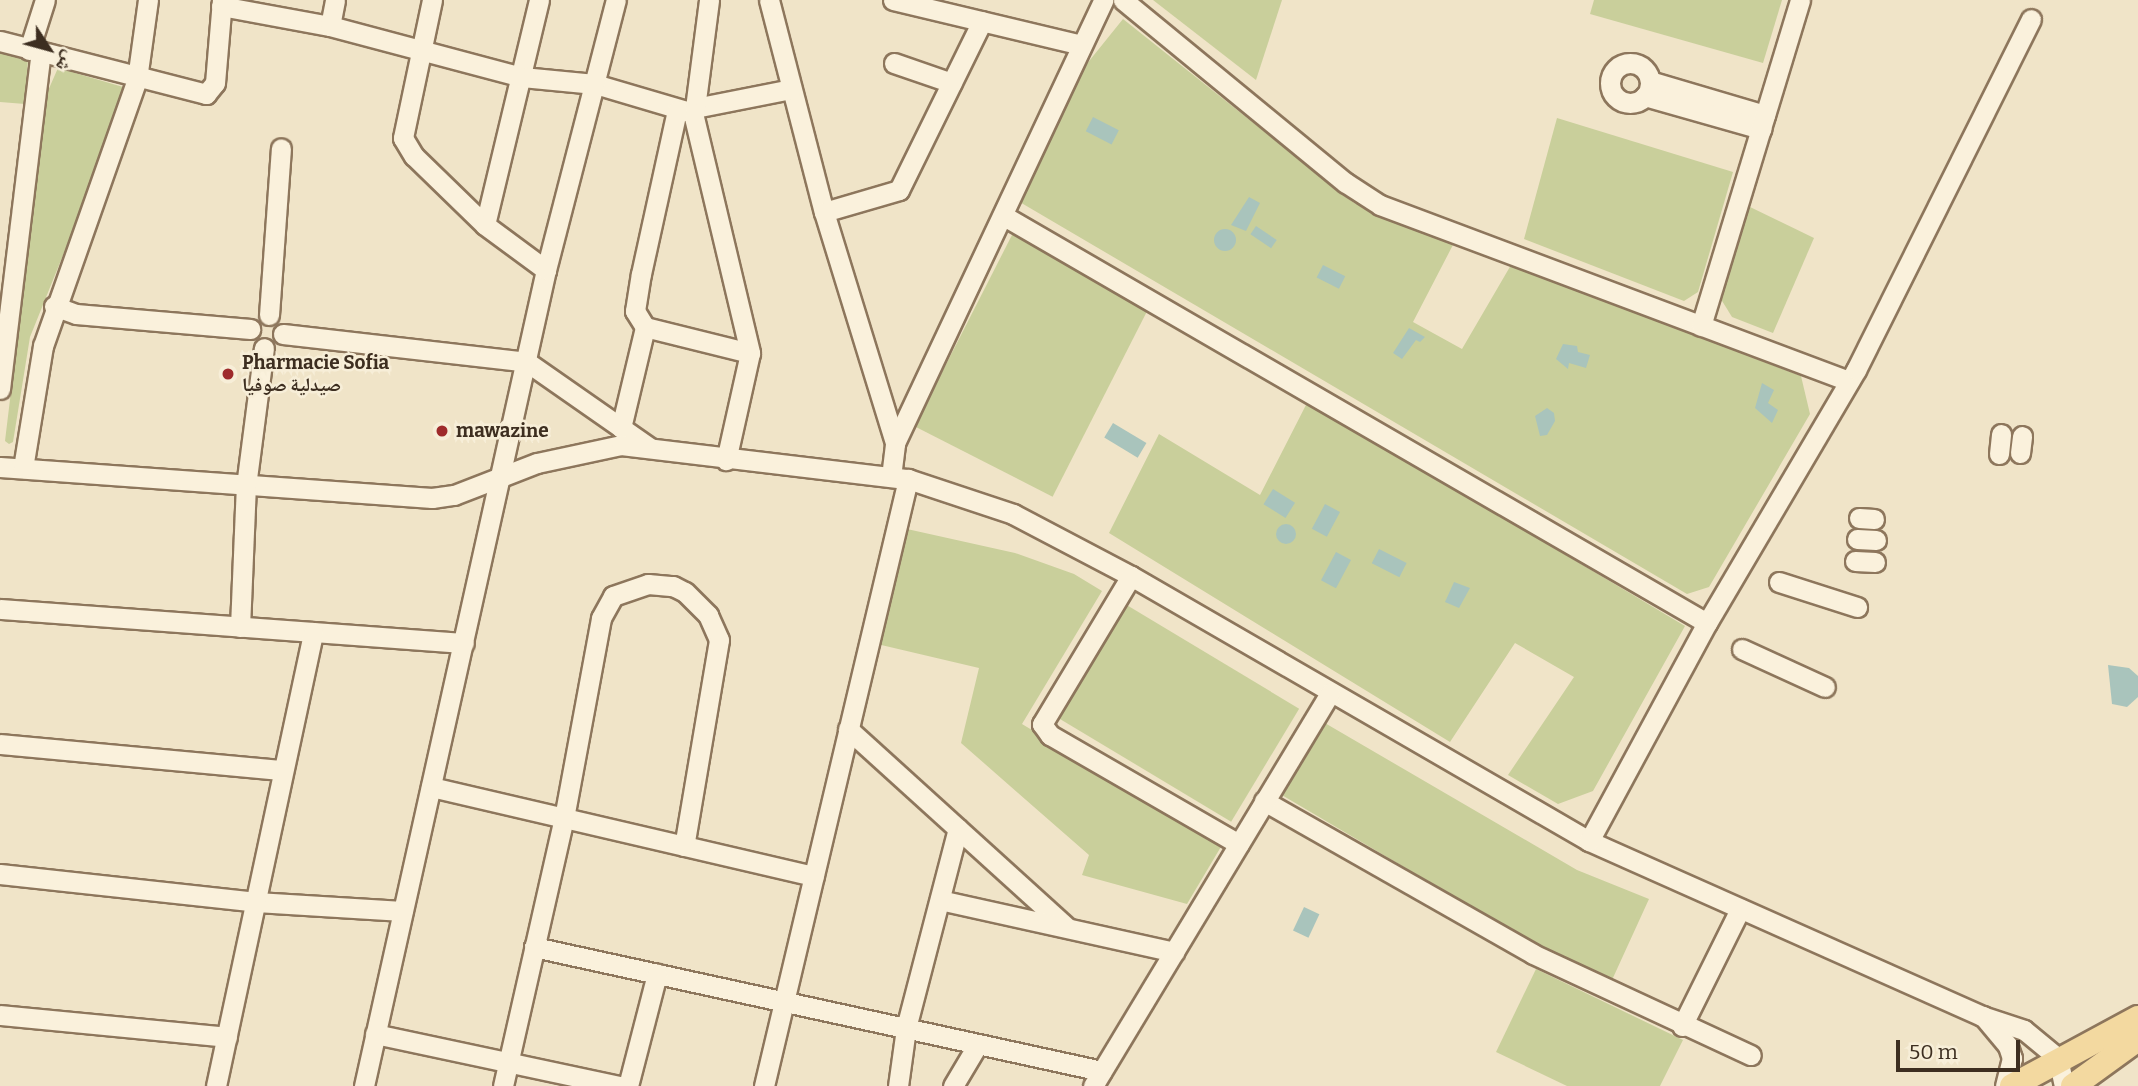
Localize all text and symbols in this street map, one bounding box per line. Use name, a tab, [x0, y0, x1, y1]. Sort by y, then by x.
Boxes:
north arrow	[14, 14, 84, 84]
text: ش	[51, 47, 82, 77]
place label: Pharmacie Sofia صيدلية صوفيا	[242, 352, 389, 396]
marker: Pharmacie Sofia صيدلية صوفيا	[220, 366, 236, 382]
place label: mawazine	[456, 420, 549, 442]
marker: mawazine	[434, 423, 450, 439]
scale bar	[1900, 1026, 2024, 1070]
text: 50 m	[1909, 1039, 1958, 1065]

